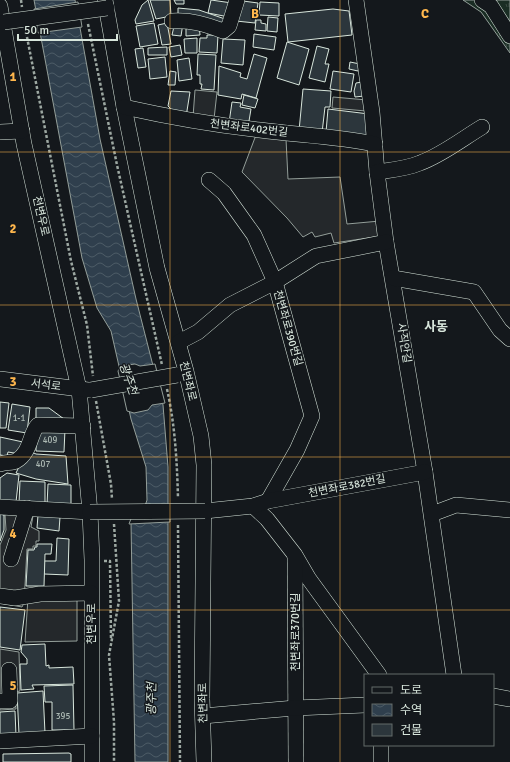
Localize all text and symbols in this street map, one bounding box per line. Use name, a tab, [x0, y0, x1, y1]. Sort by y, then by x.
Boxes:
text: B	[251, 6, 259, 22]
text: C	[421, 6, 429, 22]
scale bar	[18, 16, 117, 42]
text: 50 m	[24, 23, 49, 38]
text: 1	[9, 69, 17, 85]
street label: 천변좌로402번길	[209, 117, 289, 139]
street label: 천변우로	[30, 195, 52, 237]
text: 2	[9, 221, 17, 237]
street label: 천변좌로390번길	[271, 288, 305, 368]
district label: 사동	[424, 319, 448, 335]
street label: 사직안길	[394, 322, 414, 364]
street label: 천변좌로	[177, 360, 199, 402]
water label: 광주천	[116, 361, 141, 399]
text: 3	[9, 374, 17, 390]
street label: 서석로	[30, 377, 62, 393]
house number: 1-1	[13, 413, 25, 424]
house number: 409	[43, 435, 57, 446]
house number: 407	[36, 459, 50, 470]
street label: 천변좌로382번길	[307, 472, 387, 500]
text: 4	[9, 526, 17, 542]
street label: 천변좌로370번길	[289, 593, 302, 671]
street label: 천변우로	[85, 604, 98, 644]
legend	[364, 674, 494, 746]
text: 5	[9, 678, 17, 694]
water label: 광주천	[144, 680, 160, 716]
street label: 천변좌로	[196, 683, 210, 723]
text: 도로	[400, 683, 422, 698]
text: 수역	[400, 703, 422, 718]
house number: 395	[56, 711, 70, 722]
text: 건물	[400, 723, 422, 738]

